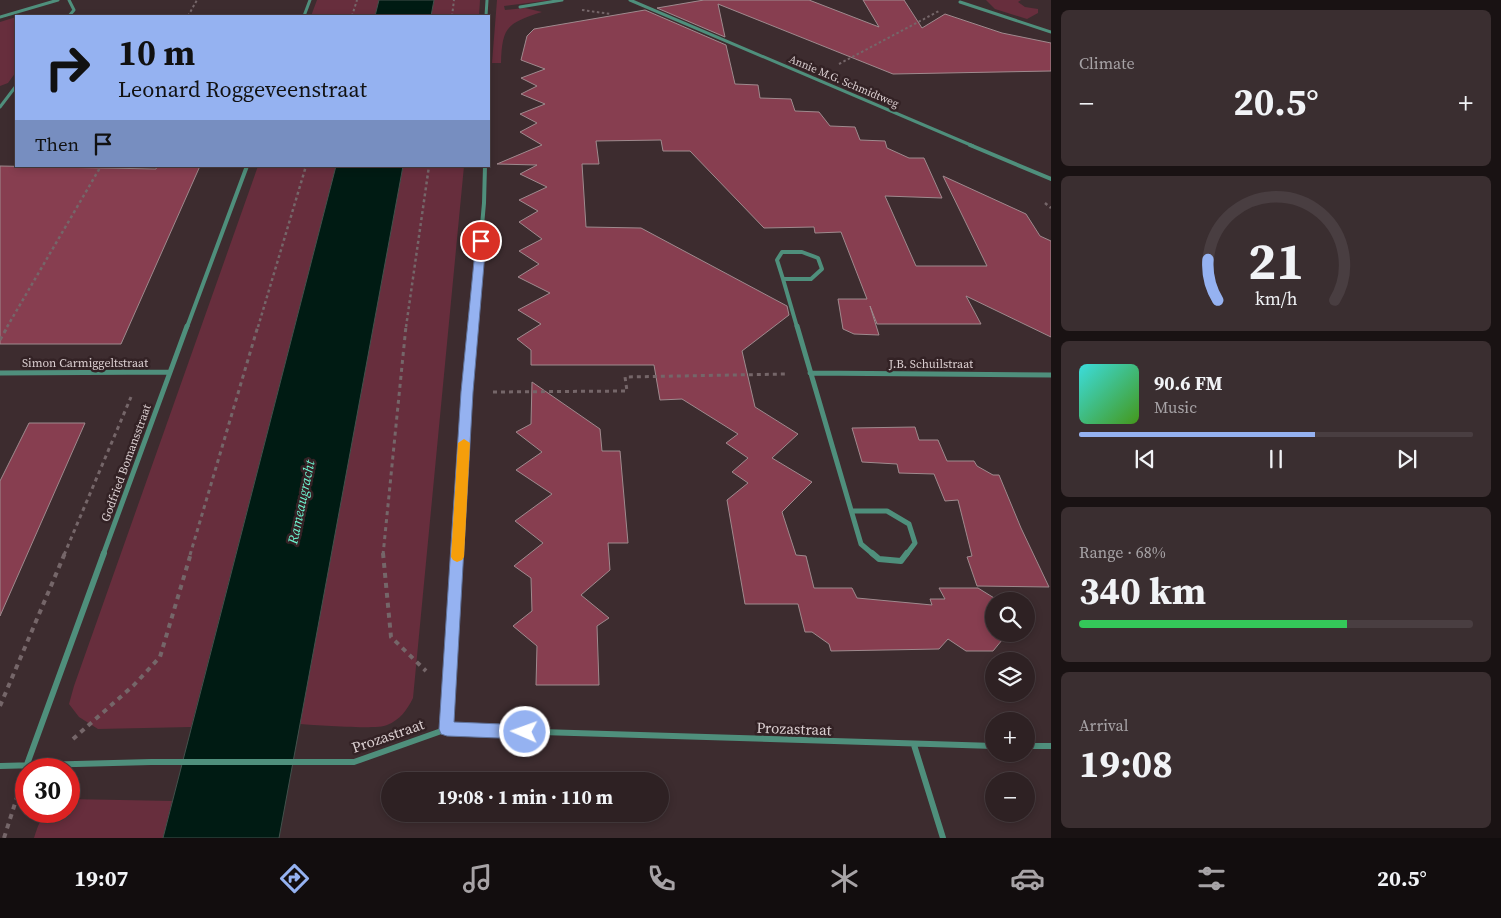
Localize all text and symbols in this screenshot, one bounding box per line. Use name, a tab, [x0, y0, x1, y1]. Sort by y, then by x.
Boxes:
text: 10 m	[118, 29, 195, 77]
icon: right	[35, 35, 100, 100]
street label: Annie M.G. Schmidtweg	[787, 52, 901, 112]
text: Climate	[1079, 52, 1135, 74]
text: Leonard Roggeveenstraat	[118, 74, 367, 104]
text: 20.5°	[1233, 76, 1319, 128]
text: −	[1079, 84, 1094, 122]
text: +	[1458, 84, 1473, 122]
icon: arrive	[89, 130, 117, 158]
text: Then	[35, 131, 79, 157]
pin	[460, 220, 502, 262]
text: 21	[1248, 225, 1304, 296]
icon: arrive	[467, 227, 495, 255]
text: km/h	[1255, 286, 1298, 311]
street label: Simon Carmiggeltstraat	[22, 355, 148, 371]
street label: J.B. Schuilstraat	[888, 356, 973, 372]
text: 90.6 FM	[1154, 370, 1223, 396]
text: Music	[1154, 396, 1197, 418]
street label: Godfried Bomansstraat	[97, 402, 155, 524]
icon: previous	[1131, 445, 1159, 473]
icon: pause	[1262, 445, 1290, 473]
icon: next	[1393, 445, 1421, 473]
water label: Rameaugracht	[282, 457, 320, 547]
text: Range · 68%	[1079, 541, 1166, 563]
text: 340 km	[1079, 565, 1206, 617]
map controls	[985, 592, 1035, 822]
button: search	[985, 592, 1035, 642]
button: layers	[985, 652, 1035, 702]
position arrow	[498, 705, 550, 757]
button: +	[985, 712, 1035, 762]
street label: Prozastraat	[349, 713, 427, 758]
text: Arrival	[1079, 714, 1128, 736]
street label: Prozastraat	[756, 717, 832, 740]
text: 19:08	[1079, 738, 1173, 790]
speed limit sign: 30	[15, 758, 80, 823]
button: −	[985, 772, 1035, 822]
text: 19:08 · 1 min · 110 m	[437, 784, 613, 810]
icon: directions	[277, 861, 312, 896]
icon: music	[460, 861, 495, 896]
icon: phone	[644, 861, 679, 896]
icon: climate	[827, 861, 862, 896]
icon: car	[1010, 861, 1045, 896]
icon: filters	[1194, 861, 1229, 896]
text: 19:07	[74, 863, 128, 893]
text: 20.5°	[1377, 863, 1427, 893]

